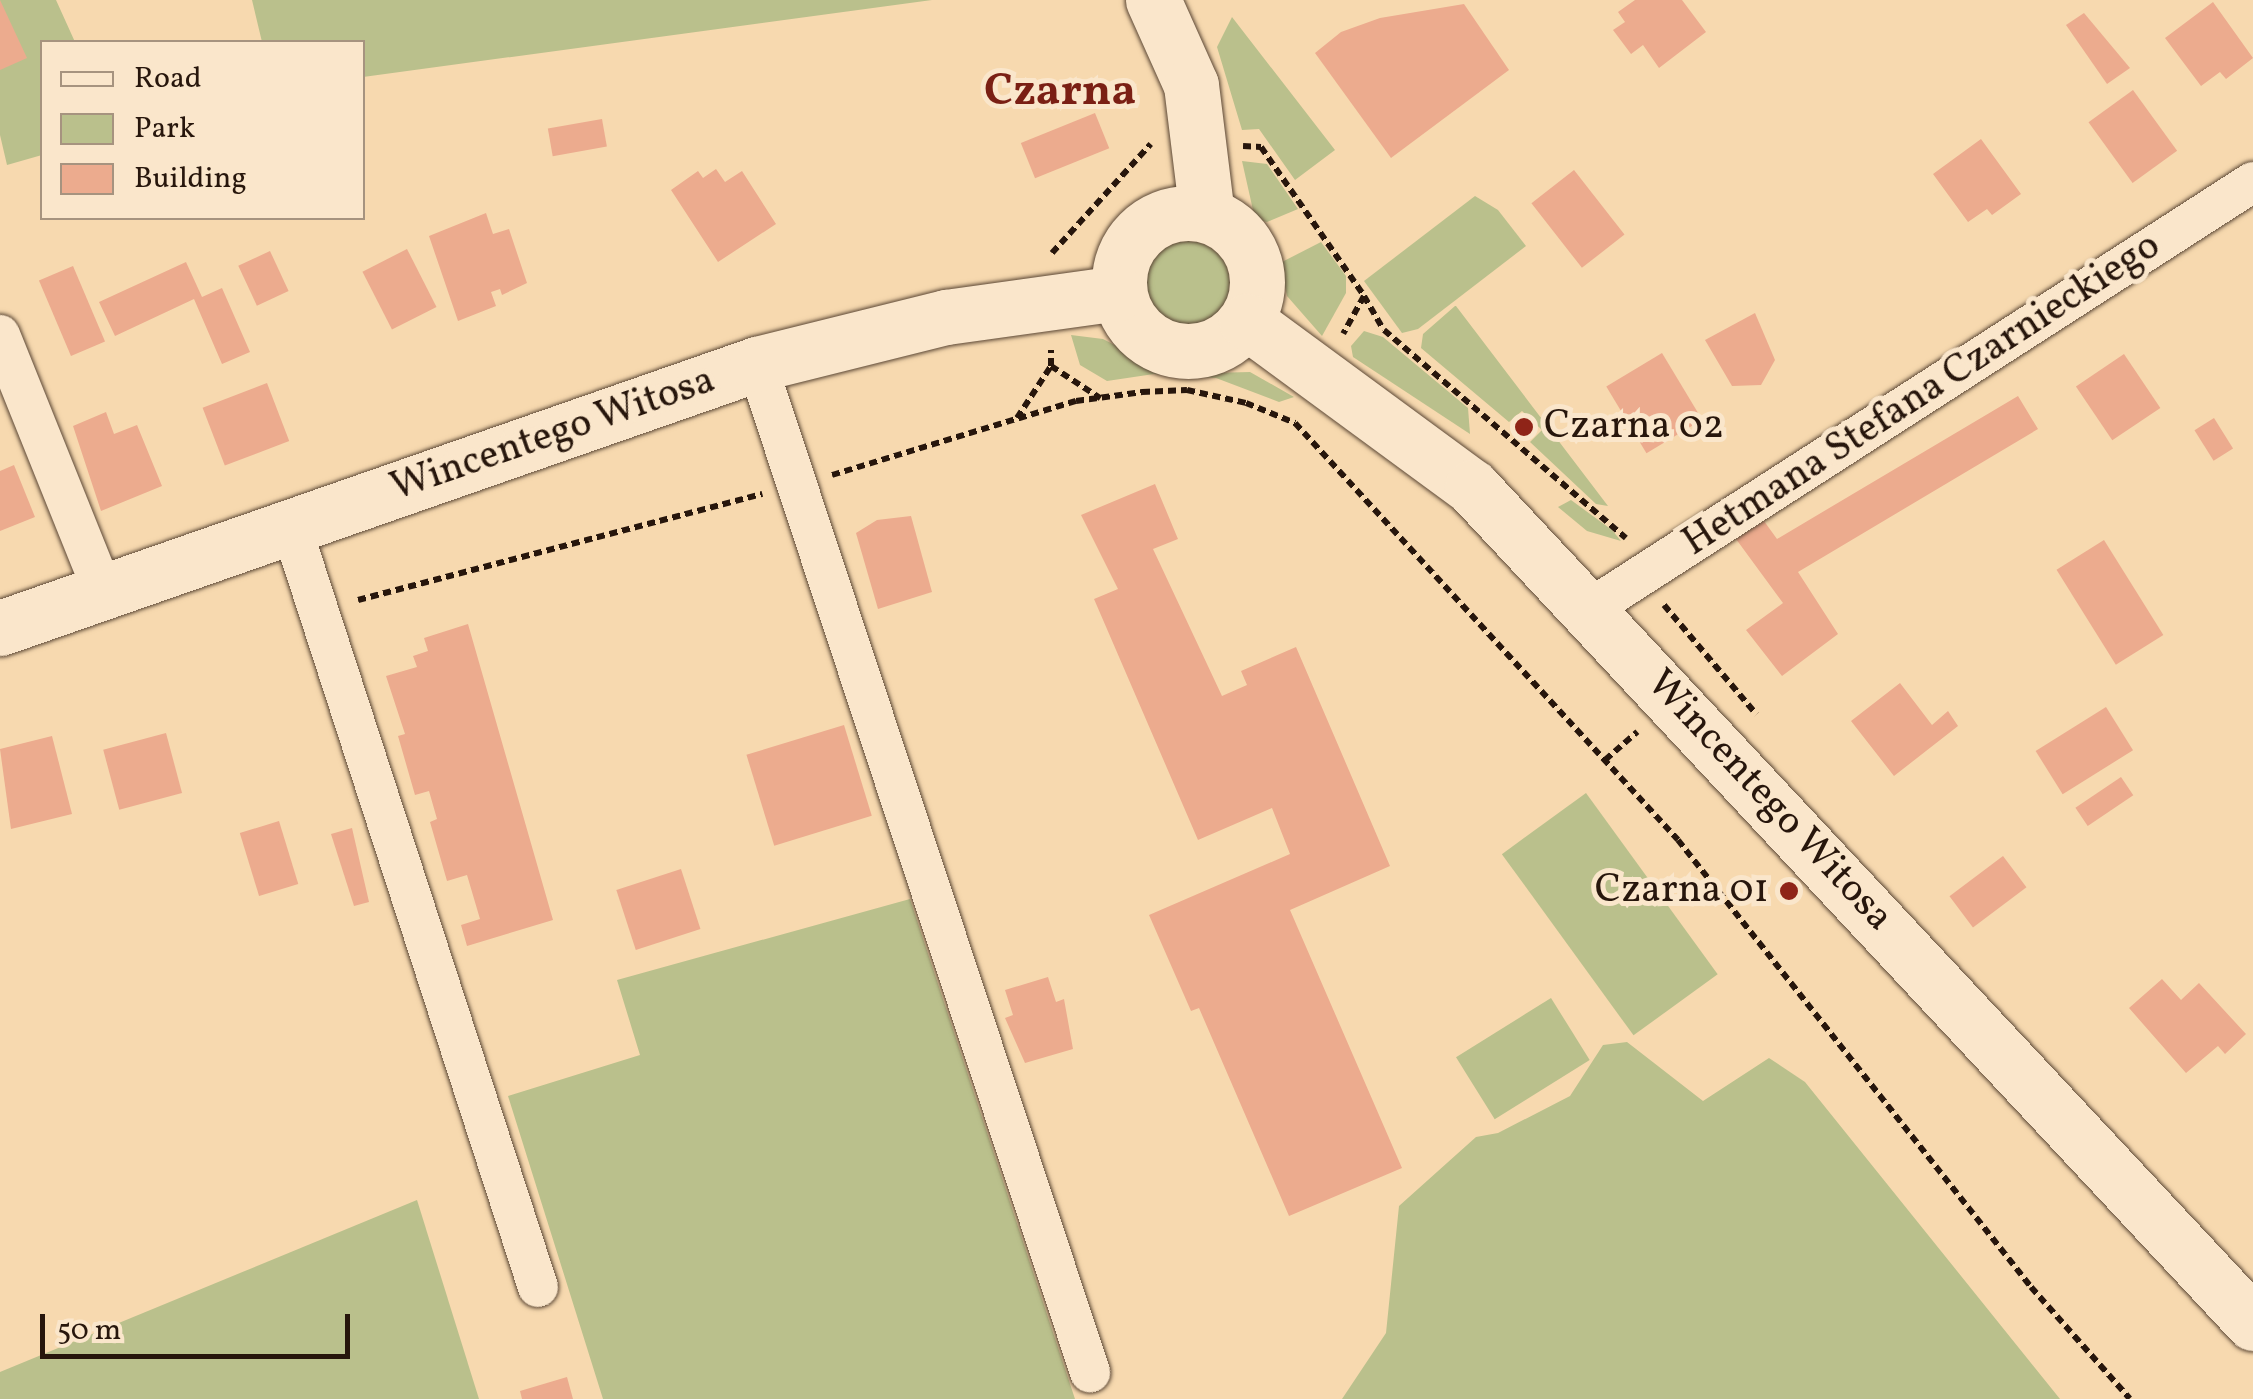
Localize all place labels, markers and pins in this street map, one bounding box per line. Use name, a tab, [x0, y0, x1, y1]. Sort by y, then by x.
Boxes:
place label: Czarna 02	[1544, 403, 1724, 451]
marker: Czarna 02	[1513, 416, 1535, 438]
place label: Czarna 01	[1595, 867, 1769, 915]
marker: Czarna 01	[1778, 880, 1800, 902]

